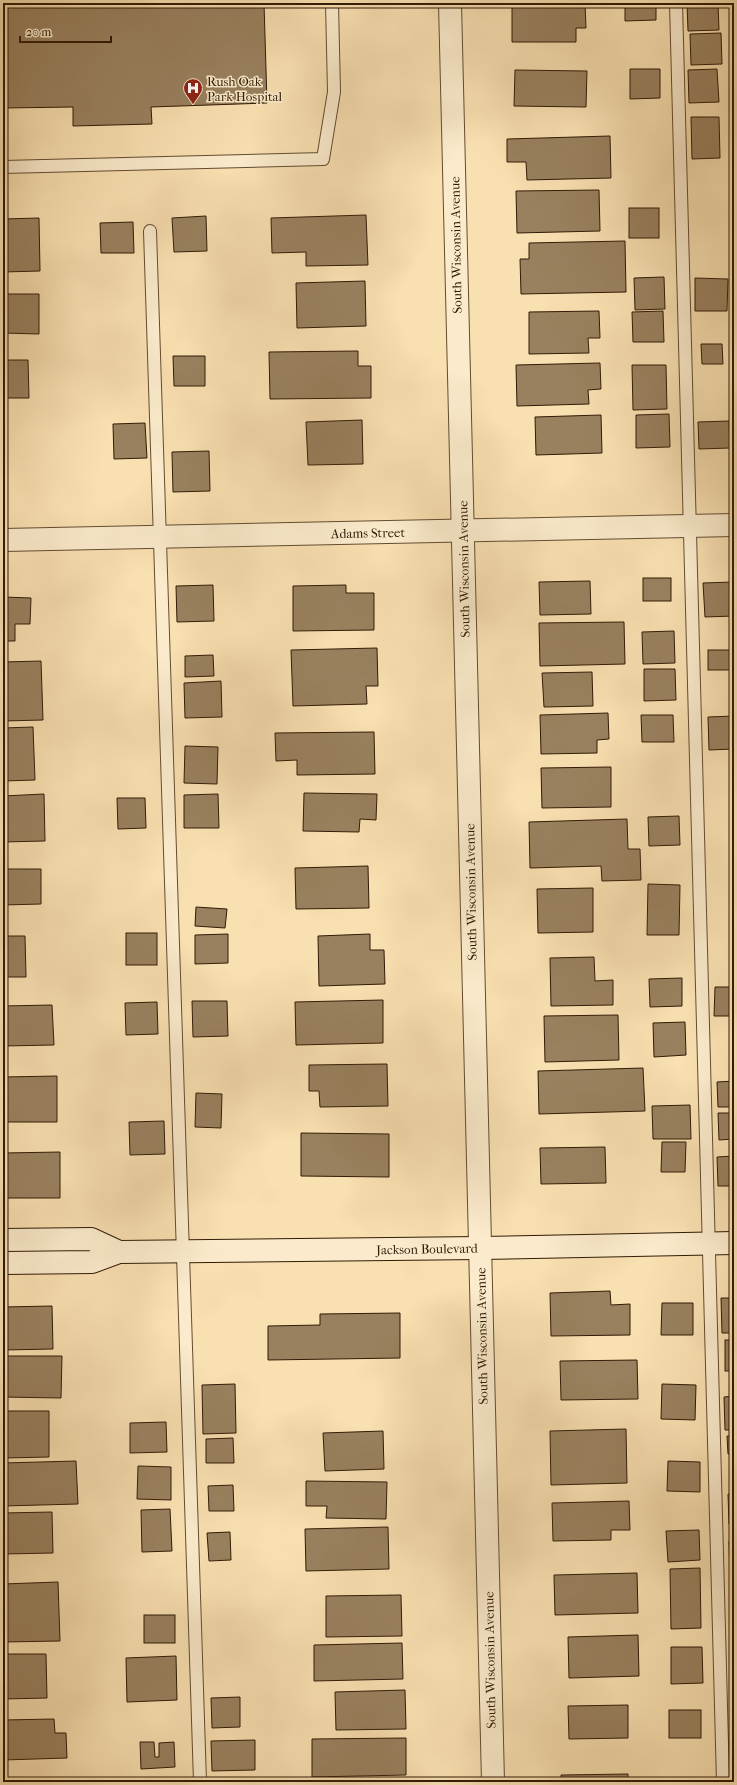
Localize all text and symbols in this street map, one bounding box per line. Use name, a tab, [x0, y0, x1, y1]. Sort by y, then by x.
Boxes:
scale bar	[20, 18, 111, 44]
text: 20 m	[26, 25, 51, 39]
place label: Rush Oak Park Hospital	[207, 74, 283, 104]
hospital icon: Rush Oak Park Hospital	[182, 77, 204, 105]
street label: South Wisconsin Avenue	[447, 176, 465, 314]
street label: South Wisconsin Avenue	[455, 500, 473, 638]
street label: Adams Street	[330, 525, 406, 541]
street label: South Wisconsin Avenue	[462, 823, 480, 961]
street label: Jackson Boulevard	[375, 1241, 479, 1257]
street label: South Wisconsin Avenue	[473, 1267, 491, 1405]
street label: South Wisconsin Avenue	[481, 1591, 499, 1729]

